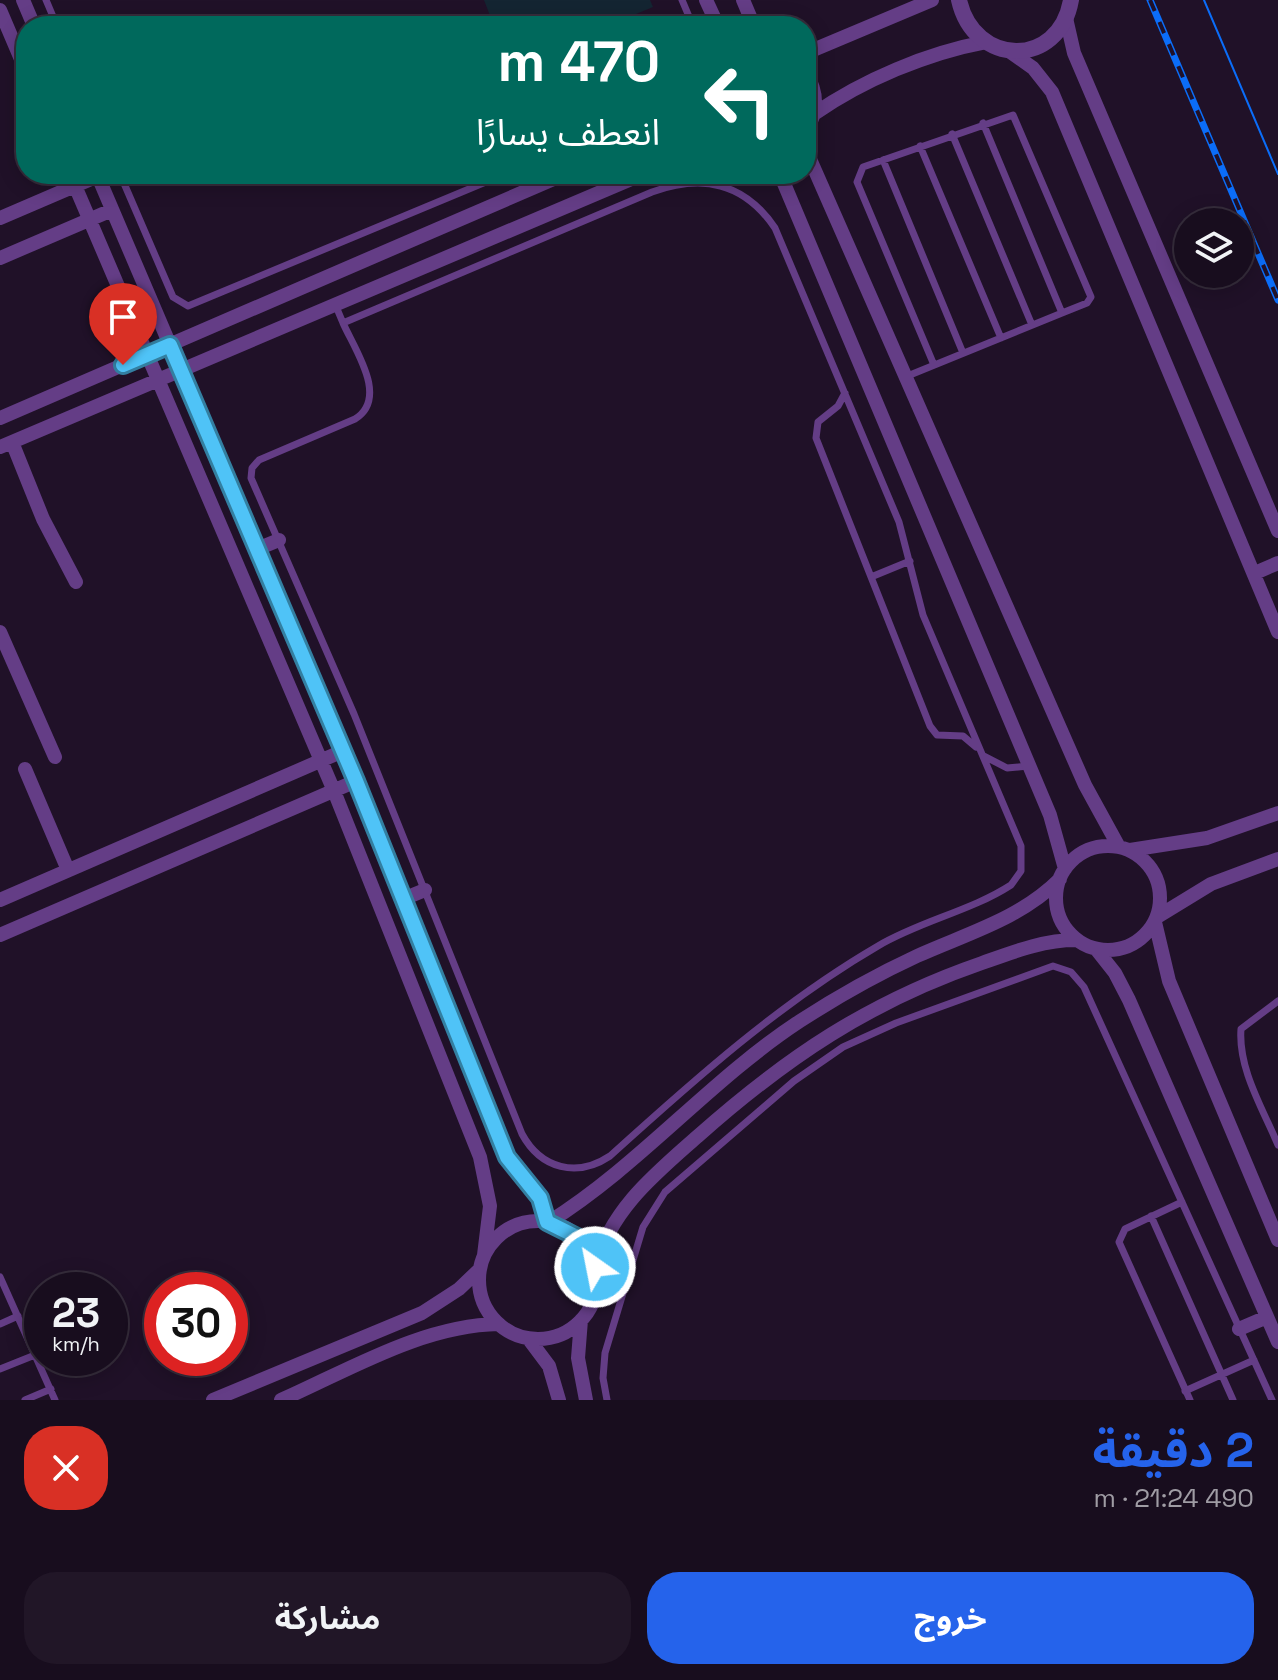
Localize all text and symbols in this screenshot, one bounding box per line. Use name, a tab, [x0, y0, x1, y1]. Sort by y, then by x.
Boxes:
text: 470 m	[498, 26, 660, 97]
icon: left	[688, 48, 792, 152]
text: انعطف يسارًا	[476, 110, 660, 156]
map controls	[1174, 208, 1254, 288]
button: layers	[1174, 208, 1254, 288]
pin	[89, 283, 157, 365]
icon: arrive	[101, 295, 145, 339]
position arrow	[553, 1225, 637, 1309]
speed limit sign: 30	[144, 1272, 248, 1376]
text: 23	[52, 1288, 100, 1339]
text: km/h	[52, 1331, 100, 1357]
text: 2 دقيقة	[1093, 1420, 1254, 1481]
button: close	[24, 1426, 108, 1510]
text: 490 m · 21:24	[1094, 1481, 1254, 1515]
button: مشاركة	[24, 1572, 631, 1664]
button: خروج	[647, 1572, 1254, 1664]

